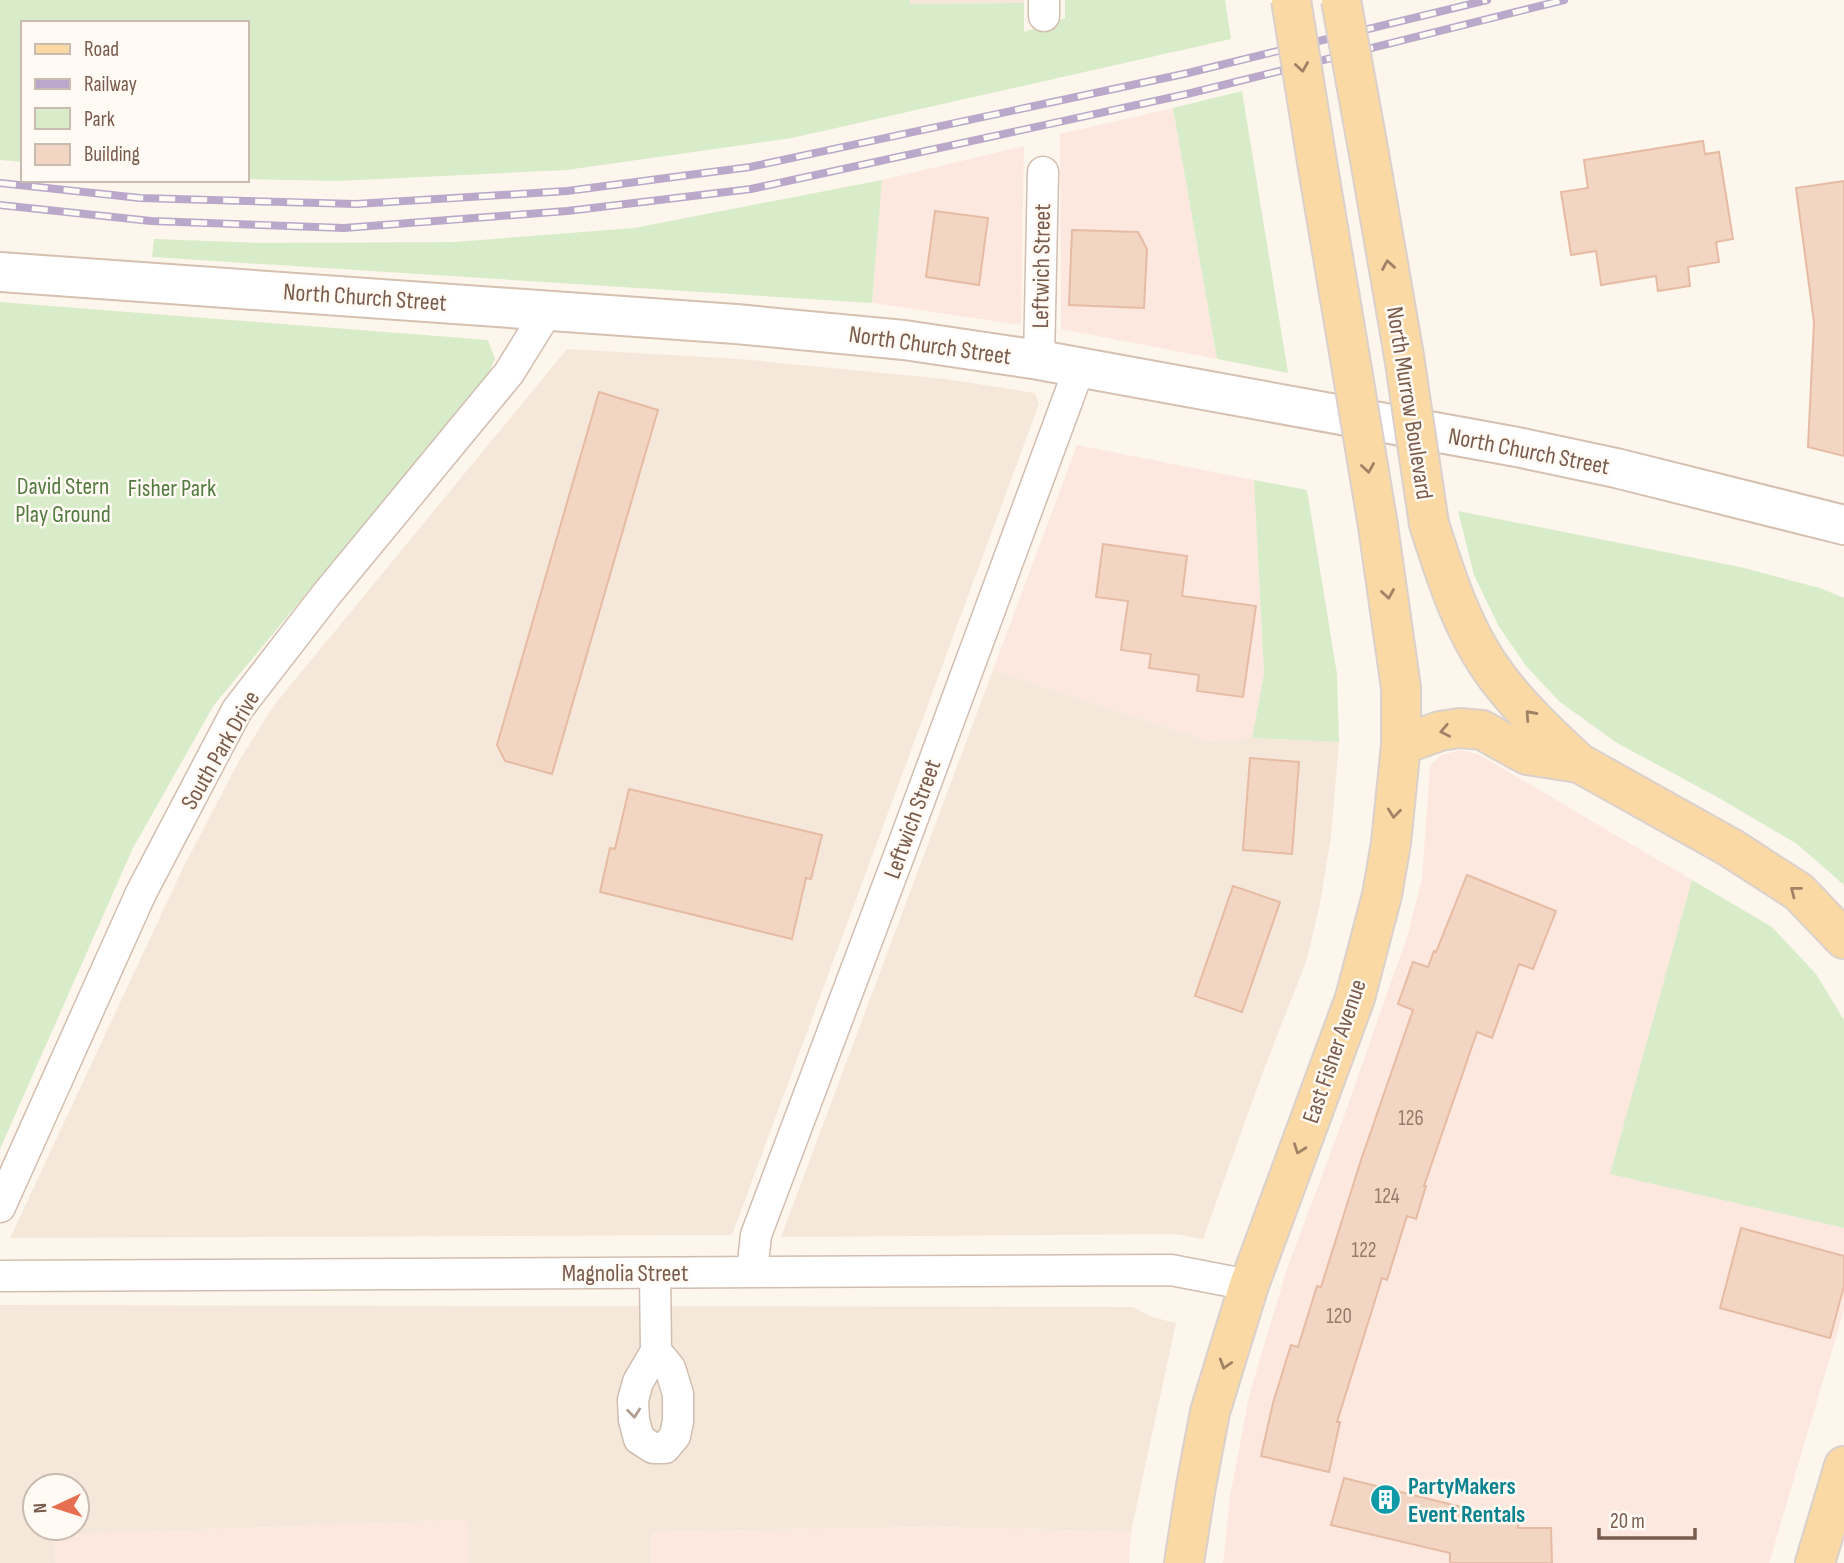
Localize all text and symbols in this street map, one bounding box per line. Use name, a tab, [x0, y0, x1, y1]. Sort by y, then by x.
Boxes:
legend	[21, 21, 248, 182]
text: Road	[84, 37, 119, 62]
one-way arrow	[1294, 62, 1309, 73]
text: Railway	[84, 72, 137, 97]
text: Park	[84, 107, 115, 132]
text: Building	[84, 142, 140, 167]
street label: Leftwich Street	[1026, 203, 1057, 329]
one-way arrow	[1381, 259, 1396, 271]
street label: North Church Street	[282, 277, 448, 318]
street label: North Murrow Boulevard	[1380, 305, 1439, 502]
street label: North Church Street	[847, 320, 1013, 371]
street label: North Church Street	[1446, 422, 1612, 481]
one-way arrow	[1360, 462, 1375, 474]
park label: David Stern Play Ground	[15, 472, 111, 529]
park label: Fisher Park	[128, 474, 216, 503]
one-way arrow	[1380, 588, 1395, 600]
street label: South Park Drive	[175, 686, 266, 815]
one-way arrow	[1526, 711, 1538, 724]
one-way arrow	[1439, 723, 1451, 738]
street label: Leftwich Street	[878, 756, 947, 883]
one-way arrow	[1387, 808, 1402, 819]
one-way arrow	[1791, 887, 1803, 900]
street label: East Fisher Avenue	[1296, 975, 1373, 1127]
house number: 126	[1398, 1106, 1424, 1131]
one-way arrow	[1293, 1142, 1307, 1154]
house number: 124	[1375, 1184, 1400, 1209]
house number: 122	[1352, 1238, 1376, 1263]
street label: Magnolia Street	[562, 1259, 688, 1288]
house number: 120	[1326, 1304, 1352, 1329]
one-way arrow	[1219, 1358, 1234, 1370]
one-way arrow	[627, 1407, 642, 1419]
north arrow	[21, 1472, 91, 1542]
place label: PartyMakers Event Rentals	[1408, 1472, 1525, 1529]
building icon: PartyMakers Event Rentals	[1368, 1483, 1402, 1517]
scale bar	[1599, 1496, 1695, 1540]
text: N	[29, 1502, 52, 1514]
text: 20 m	[1610, 1509, 1645, 1534]

